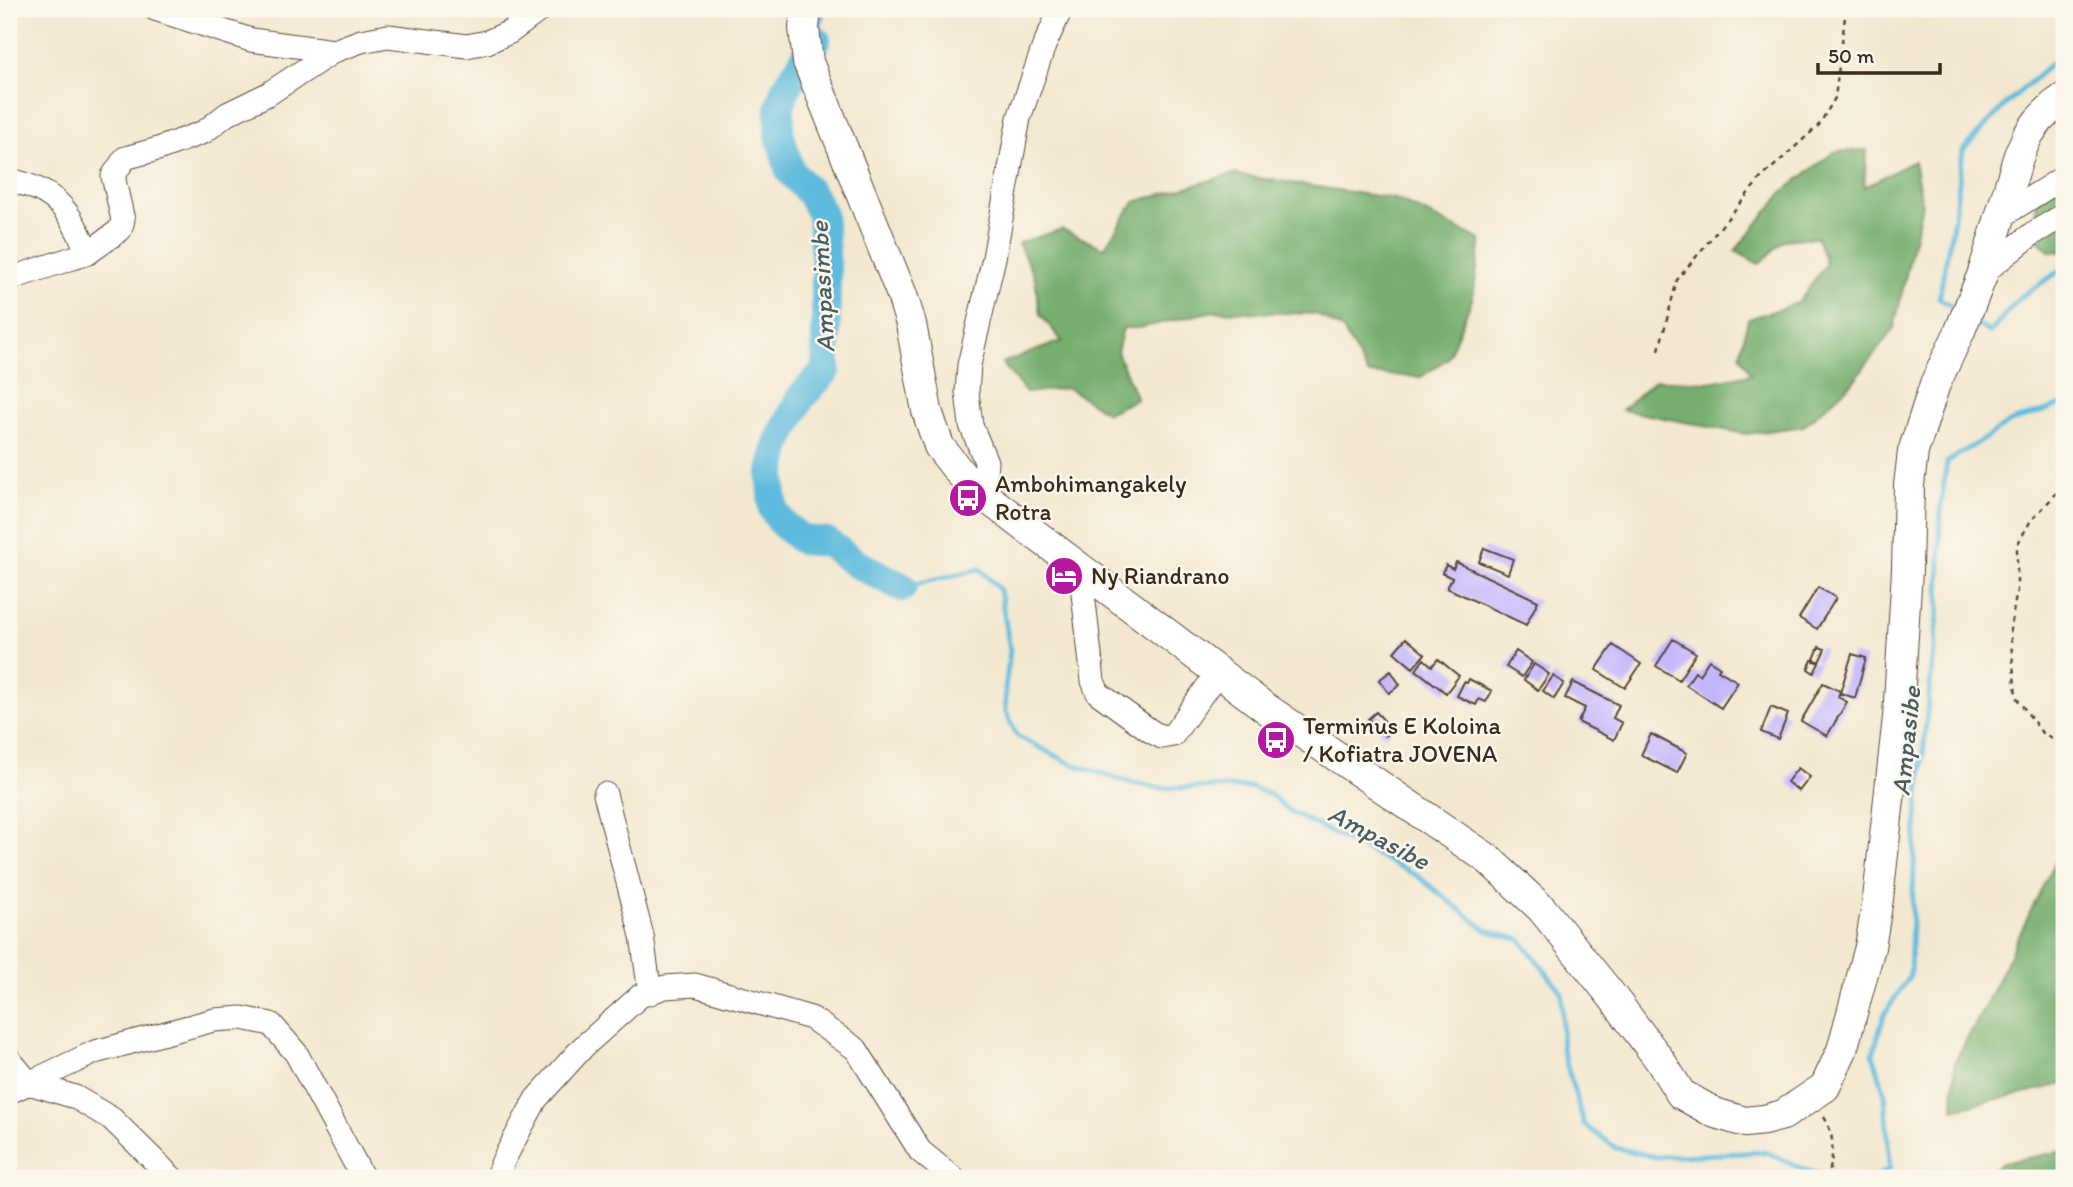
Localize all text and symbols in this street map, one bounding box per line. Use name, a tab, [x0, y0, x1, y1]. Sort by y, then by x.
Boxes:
scale bar	[1818, 32, 1940, 76]
text: 50 m	[1828, 43, 1875, 68]
water label: Ampasimbe	[803, 219, 841, 353]
place label: Ambohimangakely Rotra	[995, 469, 1187, 526]
bus stop icon: Ambohimangakely Rotra	[947, 477, 989, 519]
hotel icon: Ny Riandrano	[1043, 555, 1085, 597]
place label: Ny Riandrano	[1091, 561, 1230, 590]
water label: Ampasibe	[1884, 684, 1928, 797]
place label: Terminus E Koloina / Kofiatra JOVENA	[1303, 711, 1501, 768]
bus stop icon: Terminus E Koloina / Kofiatra JOVENA	[1255, 719, 1297, 761]
water label: Ampasibe	[1323, 797, 1436, 877]

